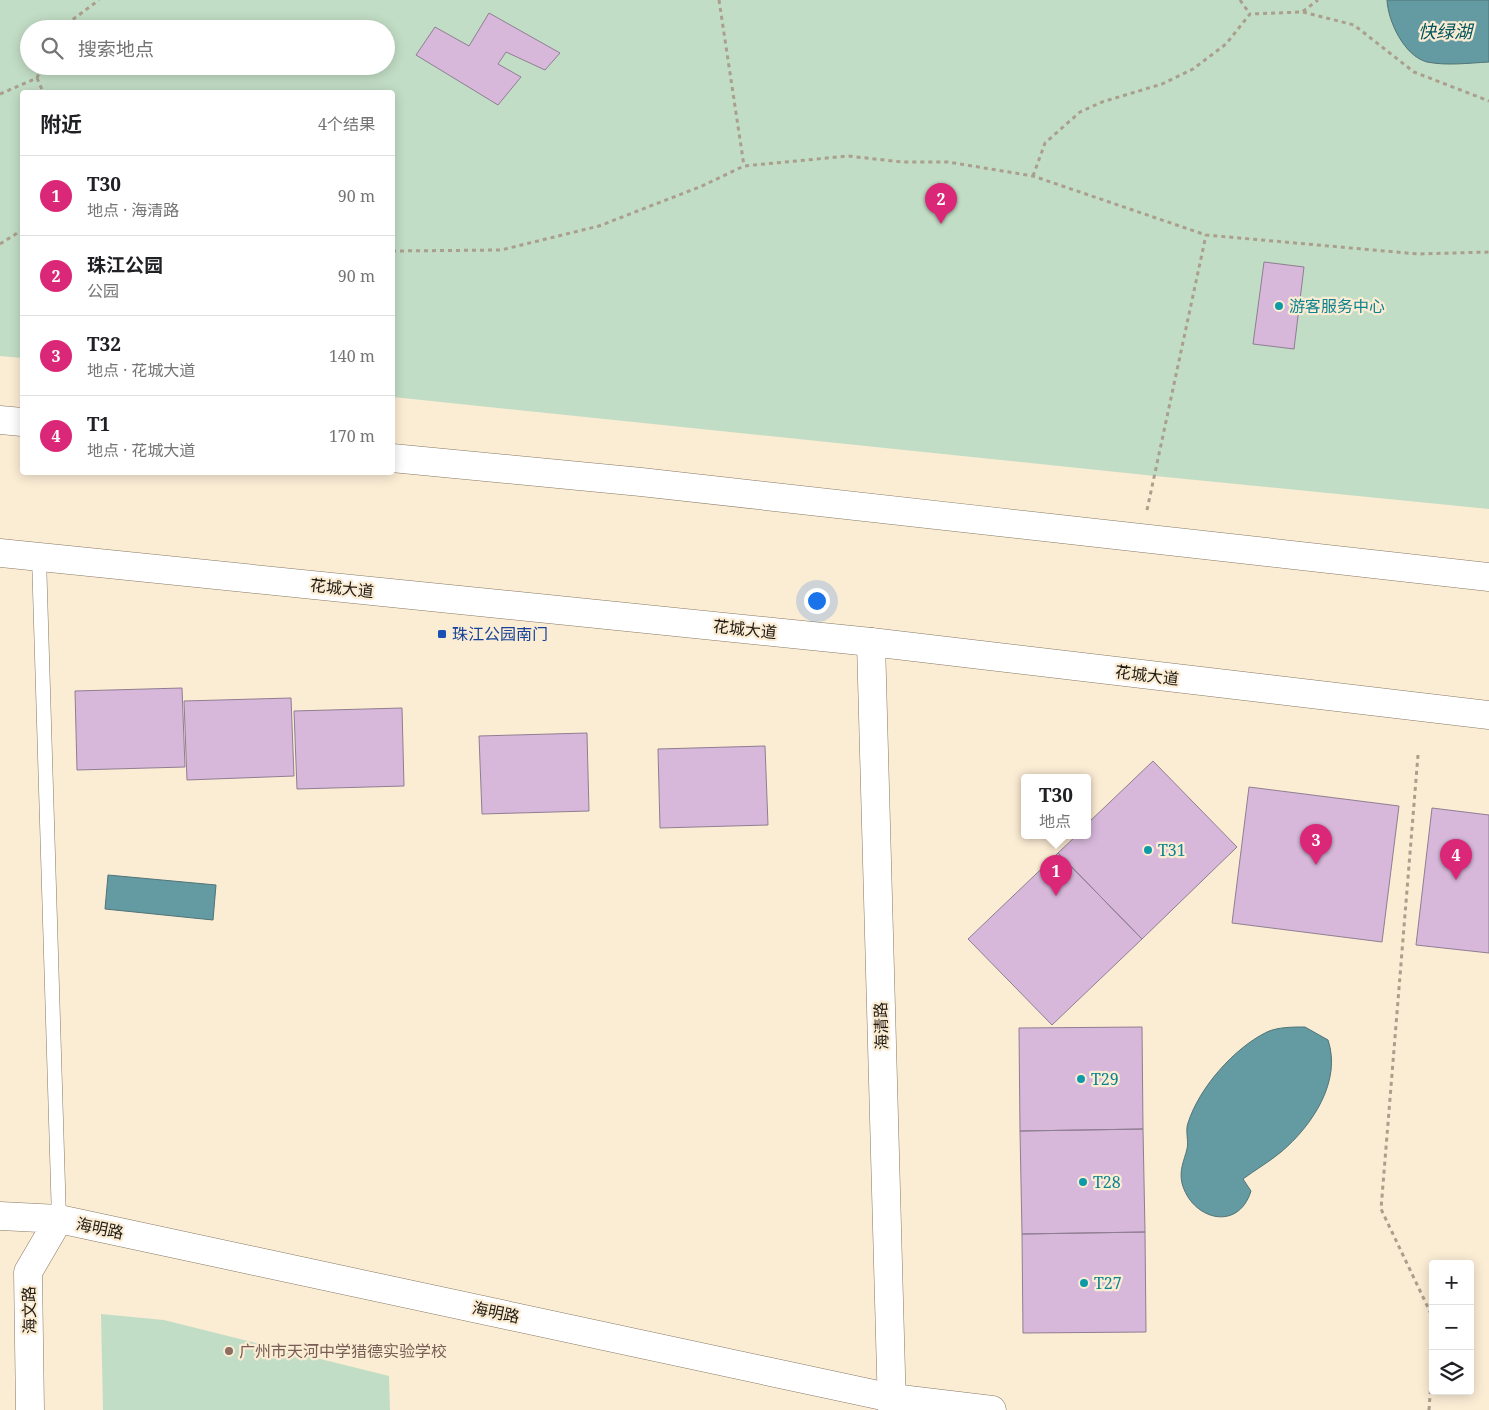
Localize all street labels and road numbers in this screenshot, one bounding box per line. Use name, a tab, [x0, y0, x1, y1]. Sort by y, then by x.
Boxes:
street label: 花城大道	[309, 574, 375, 602]
street label: 花城大道	[712, 615, 778, 643]
street label: 花城大道	[1114, 660, 1180, 690]
street label: 海清路	[869, 1002, 893, 1050]
street label: 海明路	[74, 1212, 126, 1244]
street label: 海文路	[18, 1286, 40, 1334]
street label: 海明路	[470, 1296, 522, 1328]

